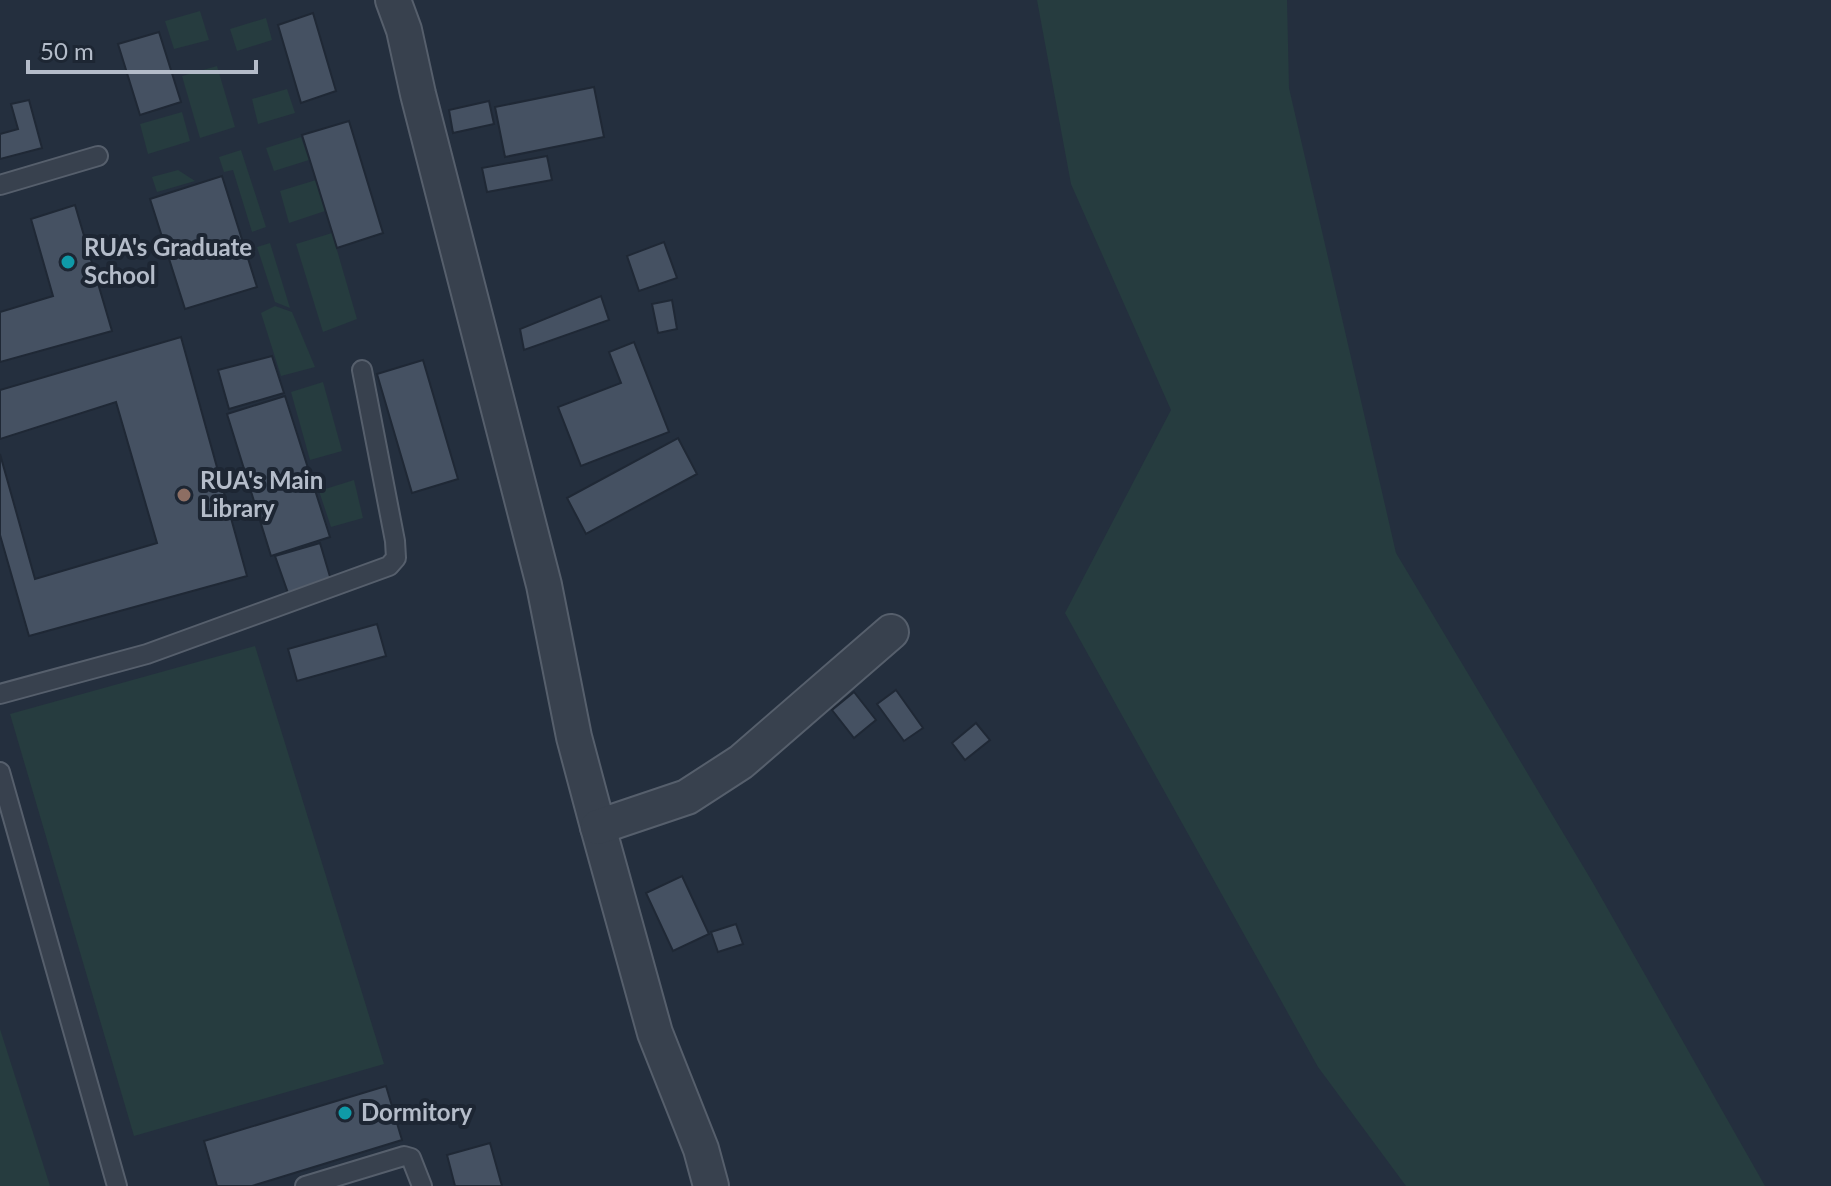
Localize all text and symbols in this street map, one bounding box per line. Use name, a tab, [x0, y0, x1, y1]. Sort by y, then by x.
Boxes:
scale bar	[28, 24, 256, 74]
text: 50 m	[40, 36, 94, 65]
place label: RUA's Graduate School	[84, 232, 252, 289]
marker: RUA's Graduate School	[59, 253, 77, 271]
place label: RUA's Main Library	[200, 465, 323, 522]
marker: RUA's Main Library	[175, 486, 193, 504]
place label: Dormitory	[361, 1097, 473, 1126]
marker: Dormitory	[336, 1104, 354, 1122]

